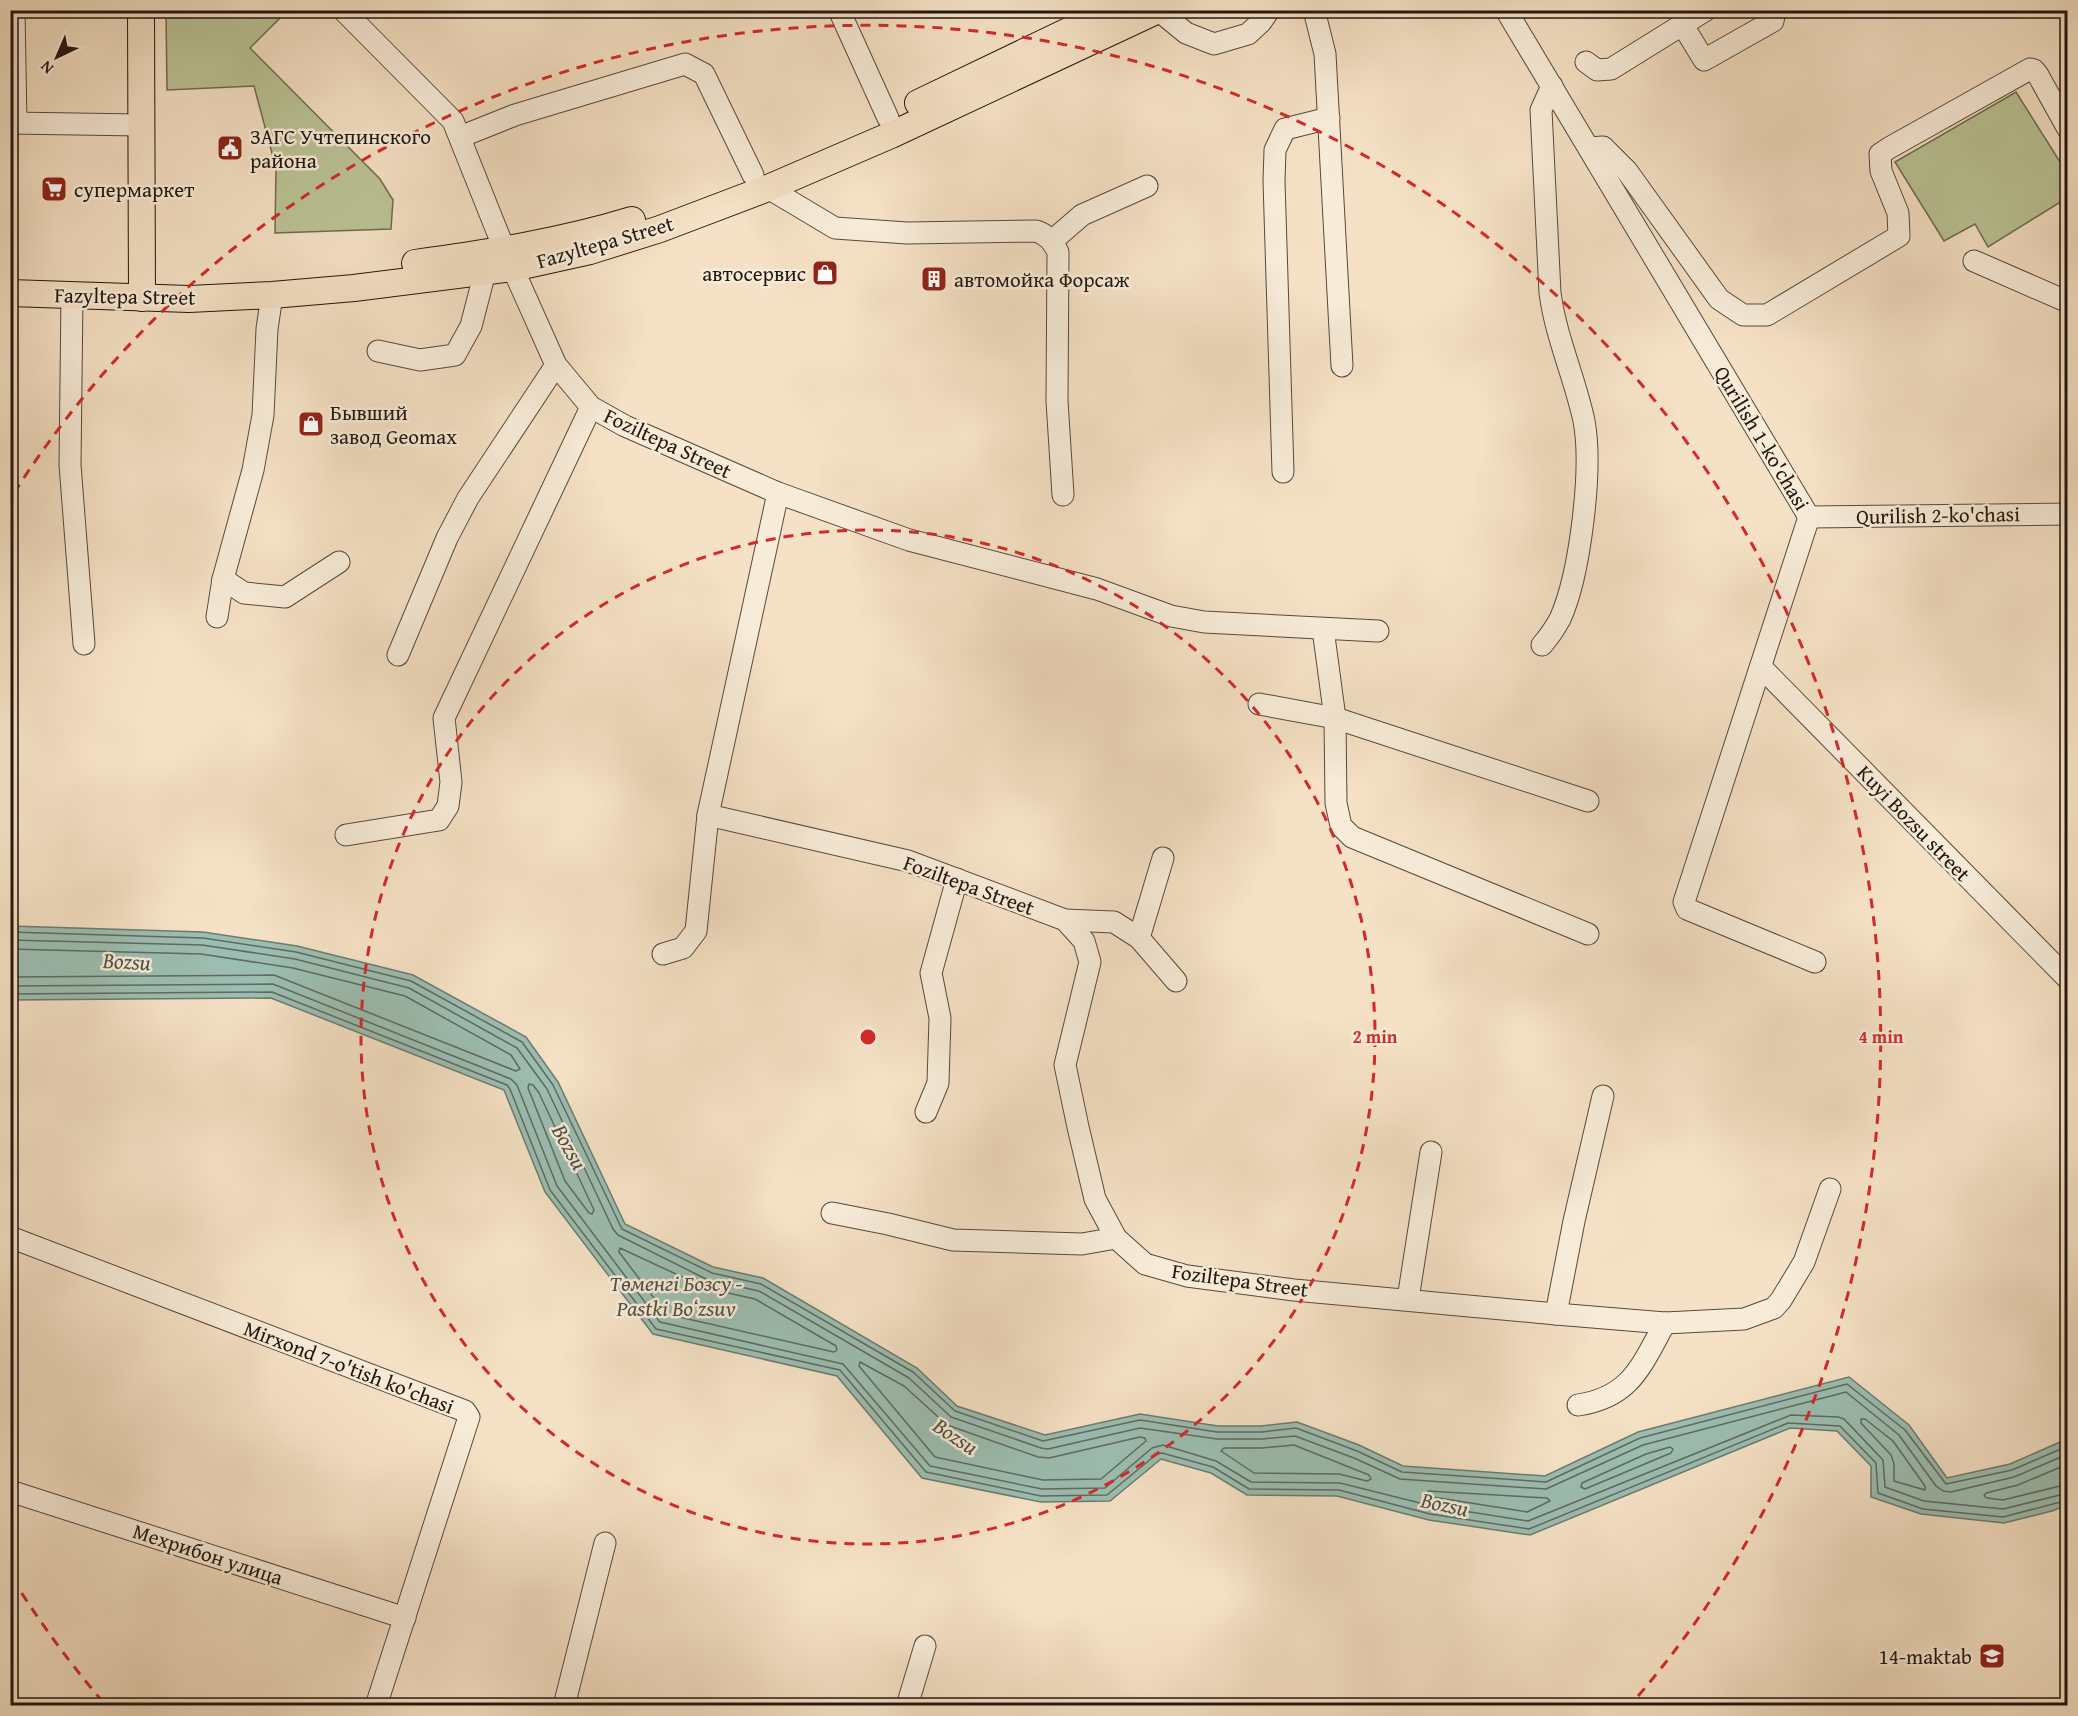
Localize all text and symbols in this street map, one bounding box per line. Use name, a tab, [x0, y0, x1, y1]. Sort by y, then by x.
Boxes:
north arrow	[27, 27, 87, 87]
text: N	[34, 55, 59, 80]
place label: ЗАГС Учтепинского района	[250, 121, 431, 176]
public building icon: ЗАГС Учтепинского района	[215, 133, 245, 163]
supermarket icon: супермаркет	[39, 174, 69, 204]
place label: супермаркет	[74, 174, 194, 205]
street label: Fazyltepa Street	[533, 207, 678, 276]
place label: автосервис	[702, 258, 806, 289]
shop icon: автосервис	[810, 258, 840, 288]
building icon: автомойка Форсаж	[919, 264, 949, 294]
place label: автомойка Форсаж	[954, 264, 1130, 295]
street label: Fazyltepa Street	[54, 279, 196, 313]
street label: Qurilish 1-ko'chasi	[1707, 360, 1818, 516]
place label: Бывший завод Geomax	[330, 397, 457, 452]
street label: Foziltepa Street	[599, 400, 737, 486]
shop icon: Бывший завод Geomax	[296, 409, 326, 439]
street label: Qurilish 2-ko'chasi	[1856, 498, 2020, 532]
street label: Kuyi Bozsu street	[1850, 758, 1978, 889]
street label: Foziltepa Street	[899, 847, 1039, 923]
water label: Bozsu	[101, 944, 152, 978]
text: 2 min	[1353, 1023, 1398, 1050]
text: 4 min	[1859, 1023, 1904, 1050]
centre of rings	[858, 1027, 878, 1047]
water label: Bozsu	[544, 1117, 596, 1176]
street label: Foziltepa Street	[1170, 1255, 1311, 1305]
water label: Төменгі Бозсу - Pastki Boʻzsuv	[610, 1267, 742, 1324]
street label: Mirxond 7-o'tish ko'chasi	[239, 1313, 459, 1421]
water label: Bozsu	[926, 1409, 985, 1463]
water label: Bozsu	[1417, 1483, 1472, 1525]
street label: Мехрибон улица	[129, 1515, 287, 1593]
place label: 14-maktab	[1879, 1641, 1972, 1672]
school or university icon: 14-maktab	[1977, 1641, 2007, 1671]

